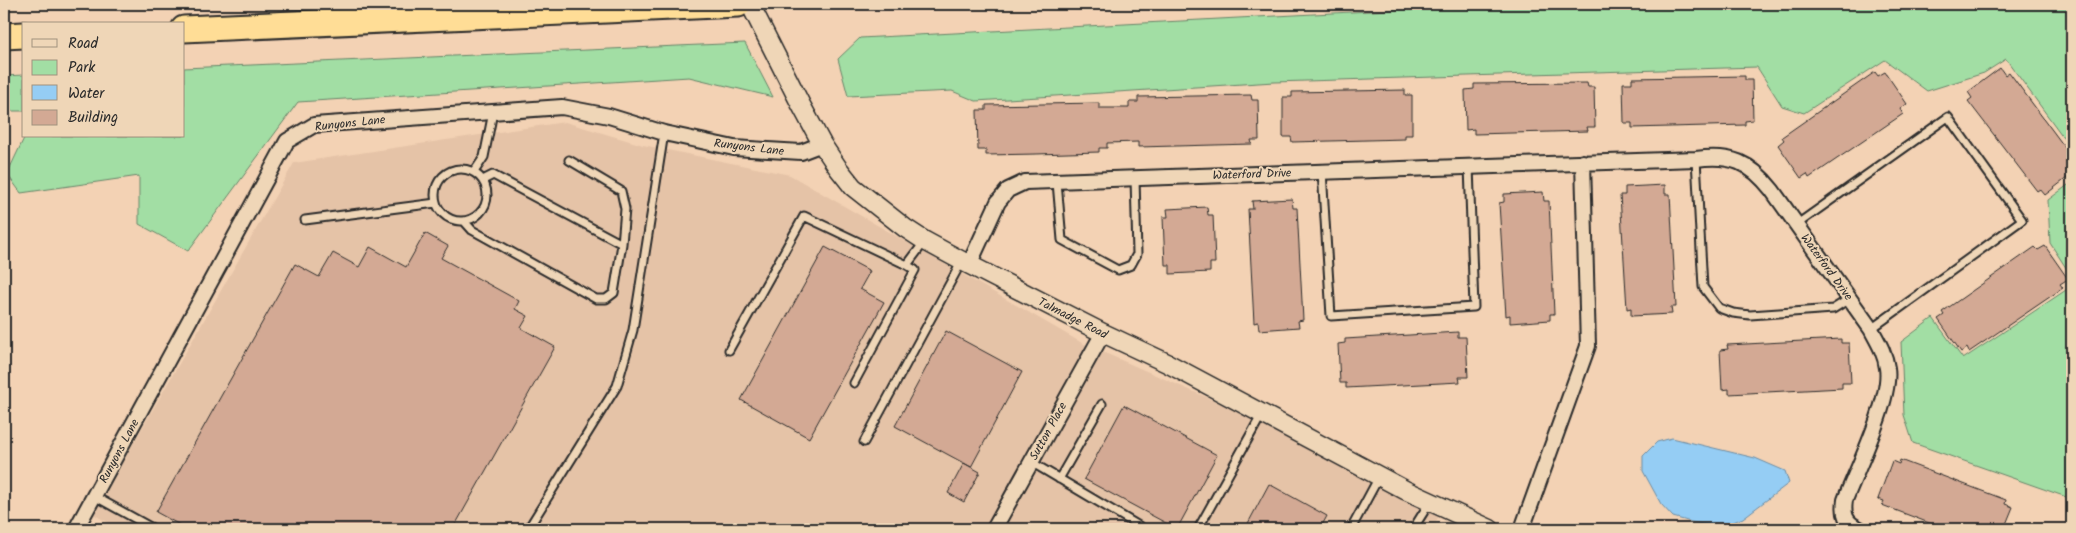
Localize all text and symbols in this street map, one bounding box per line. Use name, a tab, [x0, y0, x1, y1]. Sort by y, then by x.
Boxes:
legend	[22, 22, 185, 138]
text: Road	[68, 32, 99, 56]
text: Park	[68, 56, 96, 80]
text: Water	[68, 82, 105, 106]
text: Building	[68, 106, 118, 130]
street label: Runyons Lane	[314, 110, 387, 137]
street label: Runyons Lane	[713, 134, 786, 161]
street label: Waterford Drive	[1212, 164, 1292, 185]
street label: Waterford Drive	[1796, 230, 1858, 305]
street label: Talmadge Road	[1035, 293, 1112, 345]
street label: Sutton Place	[1025, 398, 1073, 464]
street label: Runyons Lane	[94, 415, 145, 487]

